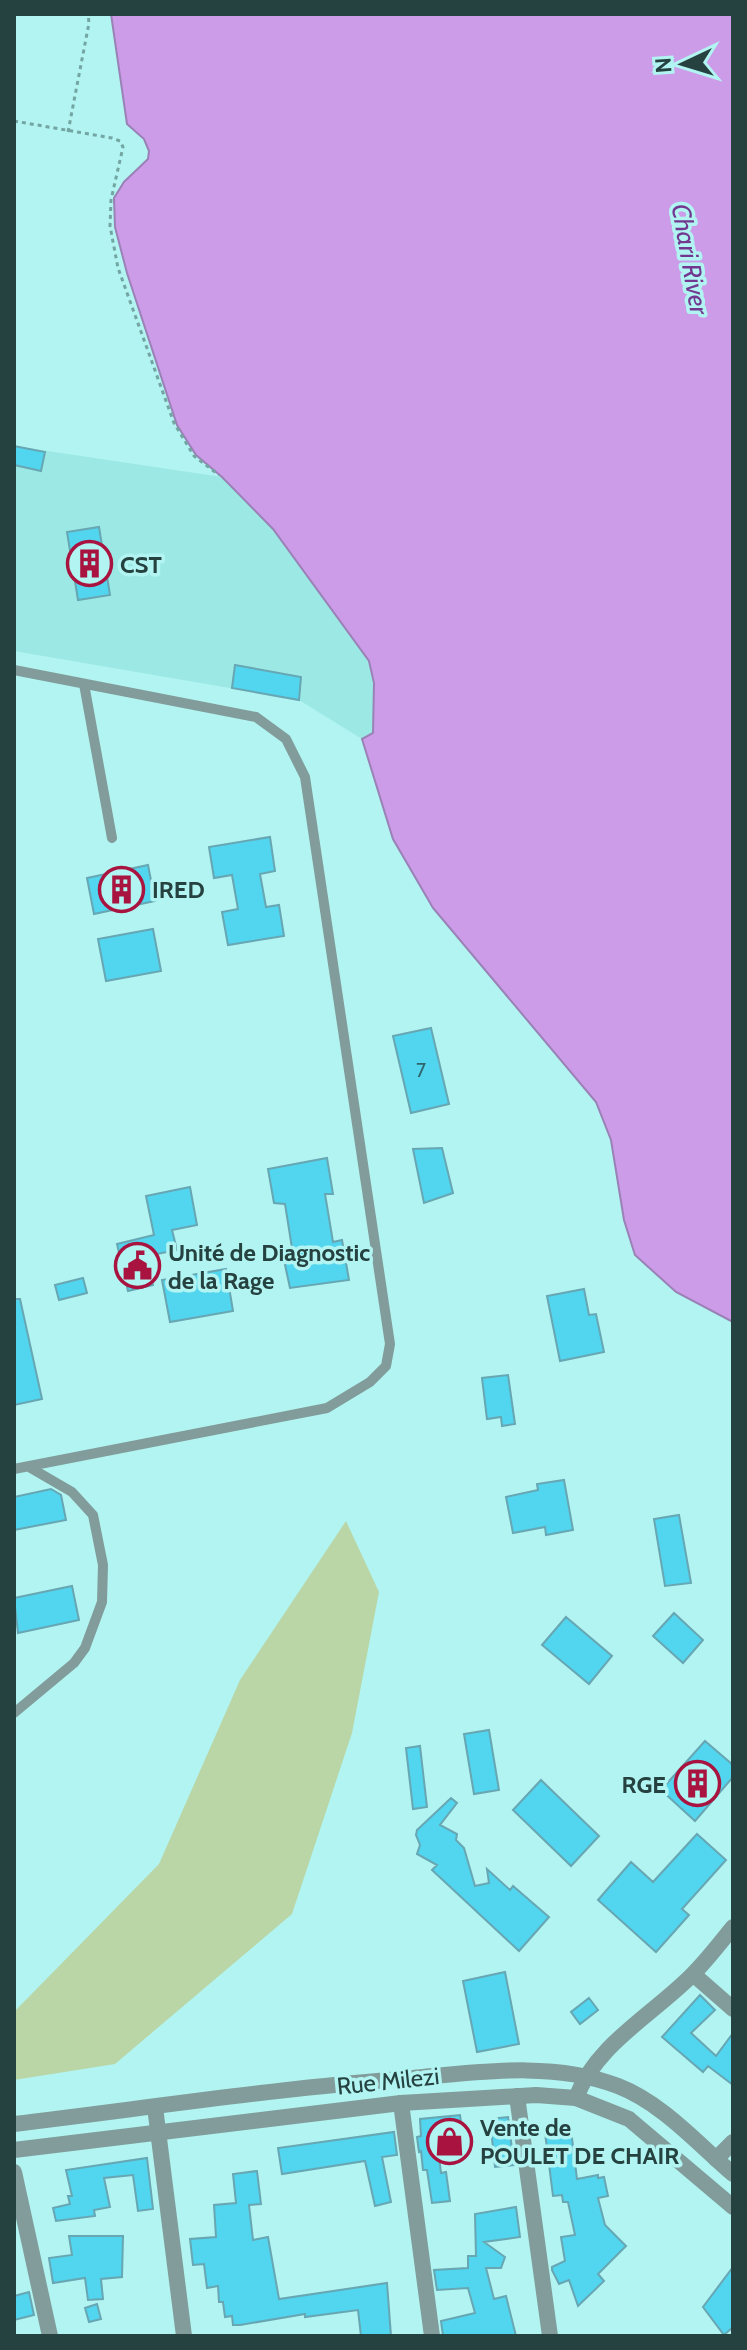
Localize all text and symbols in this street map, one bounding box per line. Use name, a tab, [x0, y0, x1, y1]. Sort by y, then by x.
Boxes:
north arrow	[643, 24, 723, 104]
text: N	[650, 57, 678, 74]
water label: Chari River	[665, 201, 716, 318]
building icon: CST	[65, 540, 113, 588]
place label: CST	[120, 550, 162, 579]
building icon: IRED	[97, 865, 145, 913]
place label: IRED	[152, 875, 205, 904]
house number: 7	[416, 1058, 426, 1082]
place label: Unité de Diagnostic de la Rage	[168, 1238, 370, 1295]
public building icon: Unité de Diagnostic de la Rage	[113, 1242, 161, 1290]
building icon: RGE	[673, 1760, 721, 1808]
place label: RGE	[621, 1770, 666, 1799]
street label: Rue Milezi	[335, 2061, 441, 2101]
place label: Vente de POULET DE CHAIR	[480, 2113, 679, 2170]
shop icon: Vente de POULET DE CHAIR	[425, 2117, 473, 2165]

